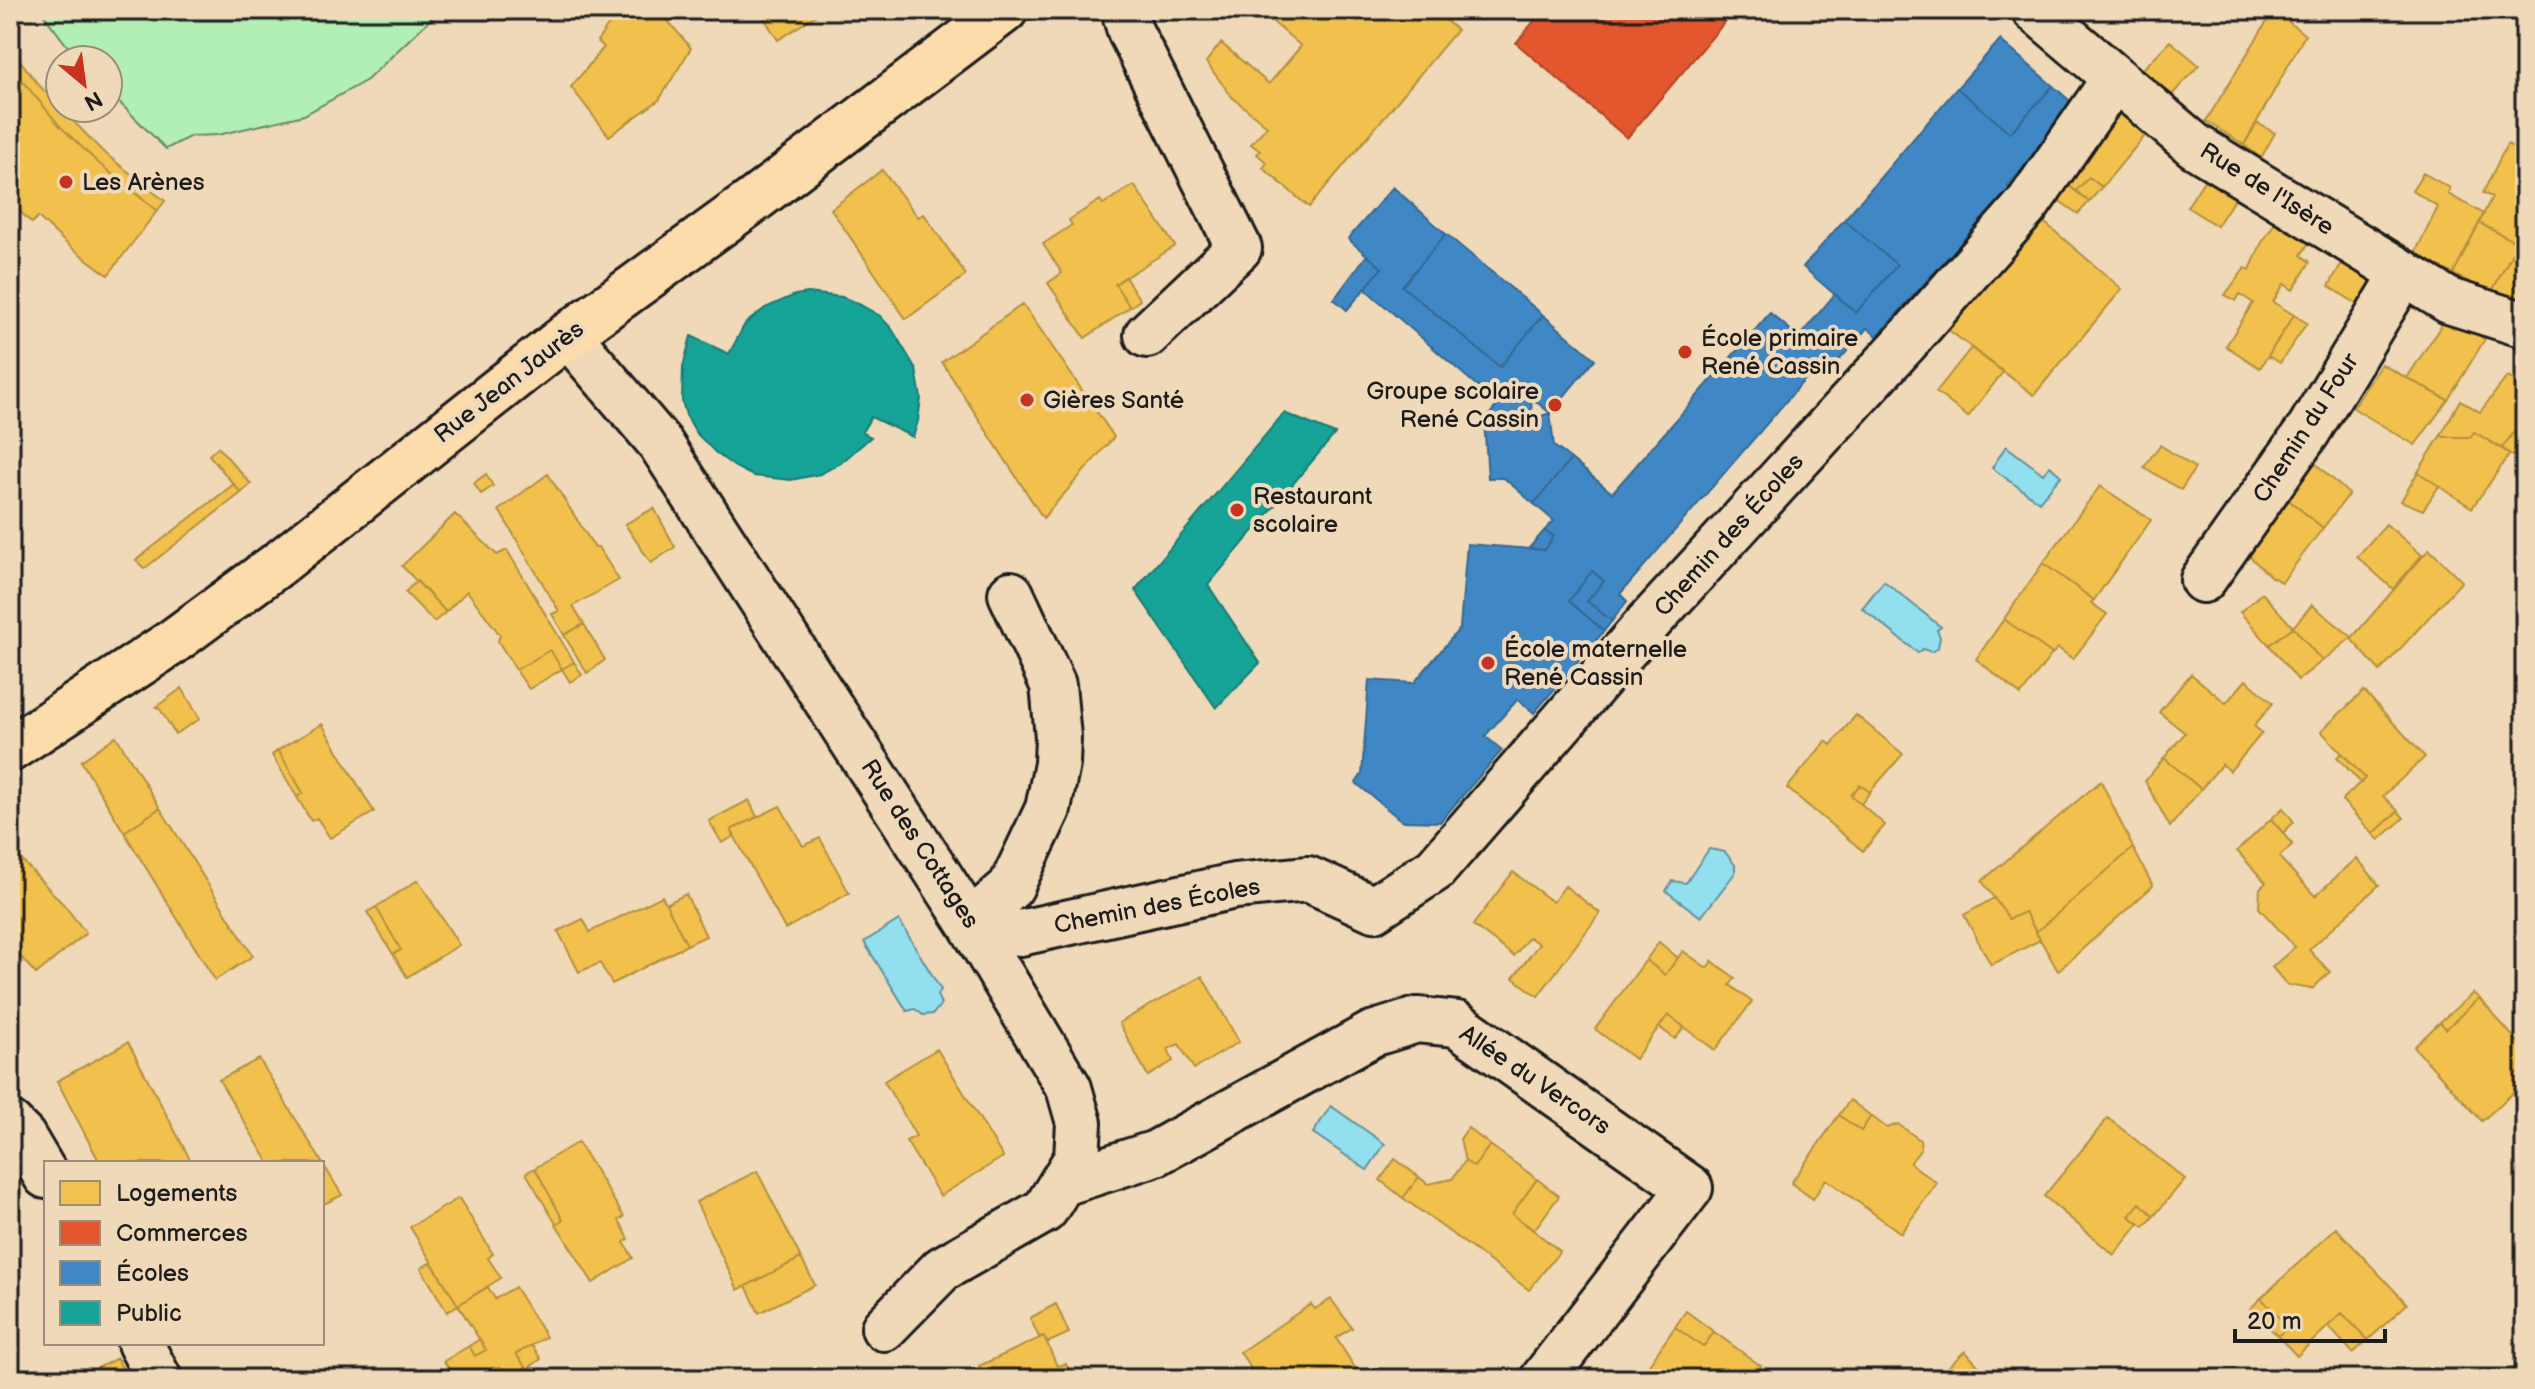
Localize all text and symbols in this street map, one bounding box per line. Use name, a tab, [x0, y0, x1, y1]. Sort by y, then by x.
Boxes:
north arrow	[44, 44, 124, 124]
text: N	[79, 84, 107, 116]
street label: Rue de l'Isère	[2195, 136, 2339, 242]
place label: Les Arènes	[82, 168, 205, 197]
marker: Les Arènes	[57, 173, 75, 191]
street label: Rue Jean Jaurès	[428, 314, 590, 449]
place label: École primaire René Cassin	[1701, 323, 1858, 381]
marker: École primaire René Cassin	[1676, 343, 1694, 361]
street label: Chemin du Four	[2247, 347, 2365, 508]
place label: Groupe scolaire René Cassin	[1366, 377, 1539, 434]
place label: Gières Santé	[1043, 386, 1184, 415]
marker: Gières Santé	[1018, 391, 1036, 409]
marker: Groupe scolaire René Cassin	[1546, 396, 1564, 414]
street label: Chemin des Écoles	[1647, 447, 1810, 623]
place label: Restaurant scolaire	[1253, 482, 1373, 539]
marker: Restaurant scolaire	[1228, 501, 1246, 519]
place label: École maternelle René Cassin	[1504, 634, 1687, 692]
marker: École maternelle René Cassin	[1479, 654, 1497, 672]
street label: Rue des Cottages	[855, 754, 985, 934]
street label: Chemin des Écoles	[1051, 871, 1263, 940]
street label: Allée du Vercors	[1454, 1019, 1616, 1141]
legend	[44, 1161, 324, 1345]
text: Logements	[116, 1179, 238, 1208]
text: Commerces	[116, 1219, 248, 1248]
text: Écoles	[116, 1258, 189, 1288]
scale bar	[2235, 1293, 2385, 1343]
text: Public	[116, 1299, 182, 1328]
text: 20 m	[2247, 1307, 2302, 1336]

